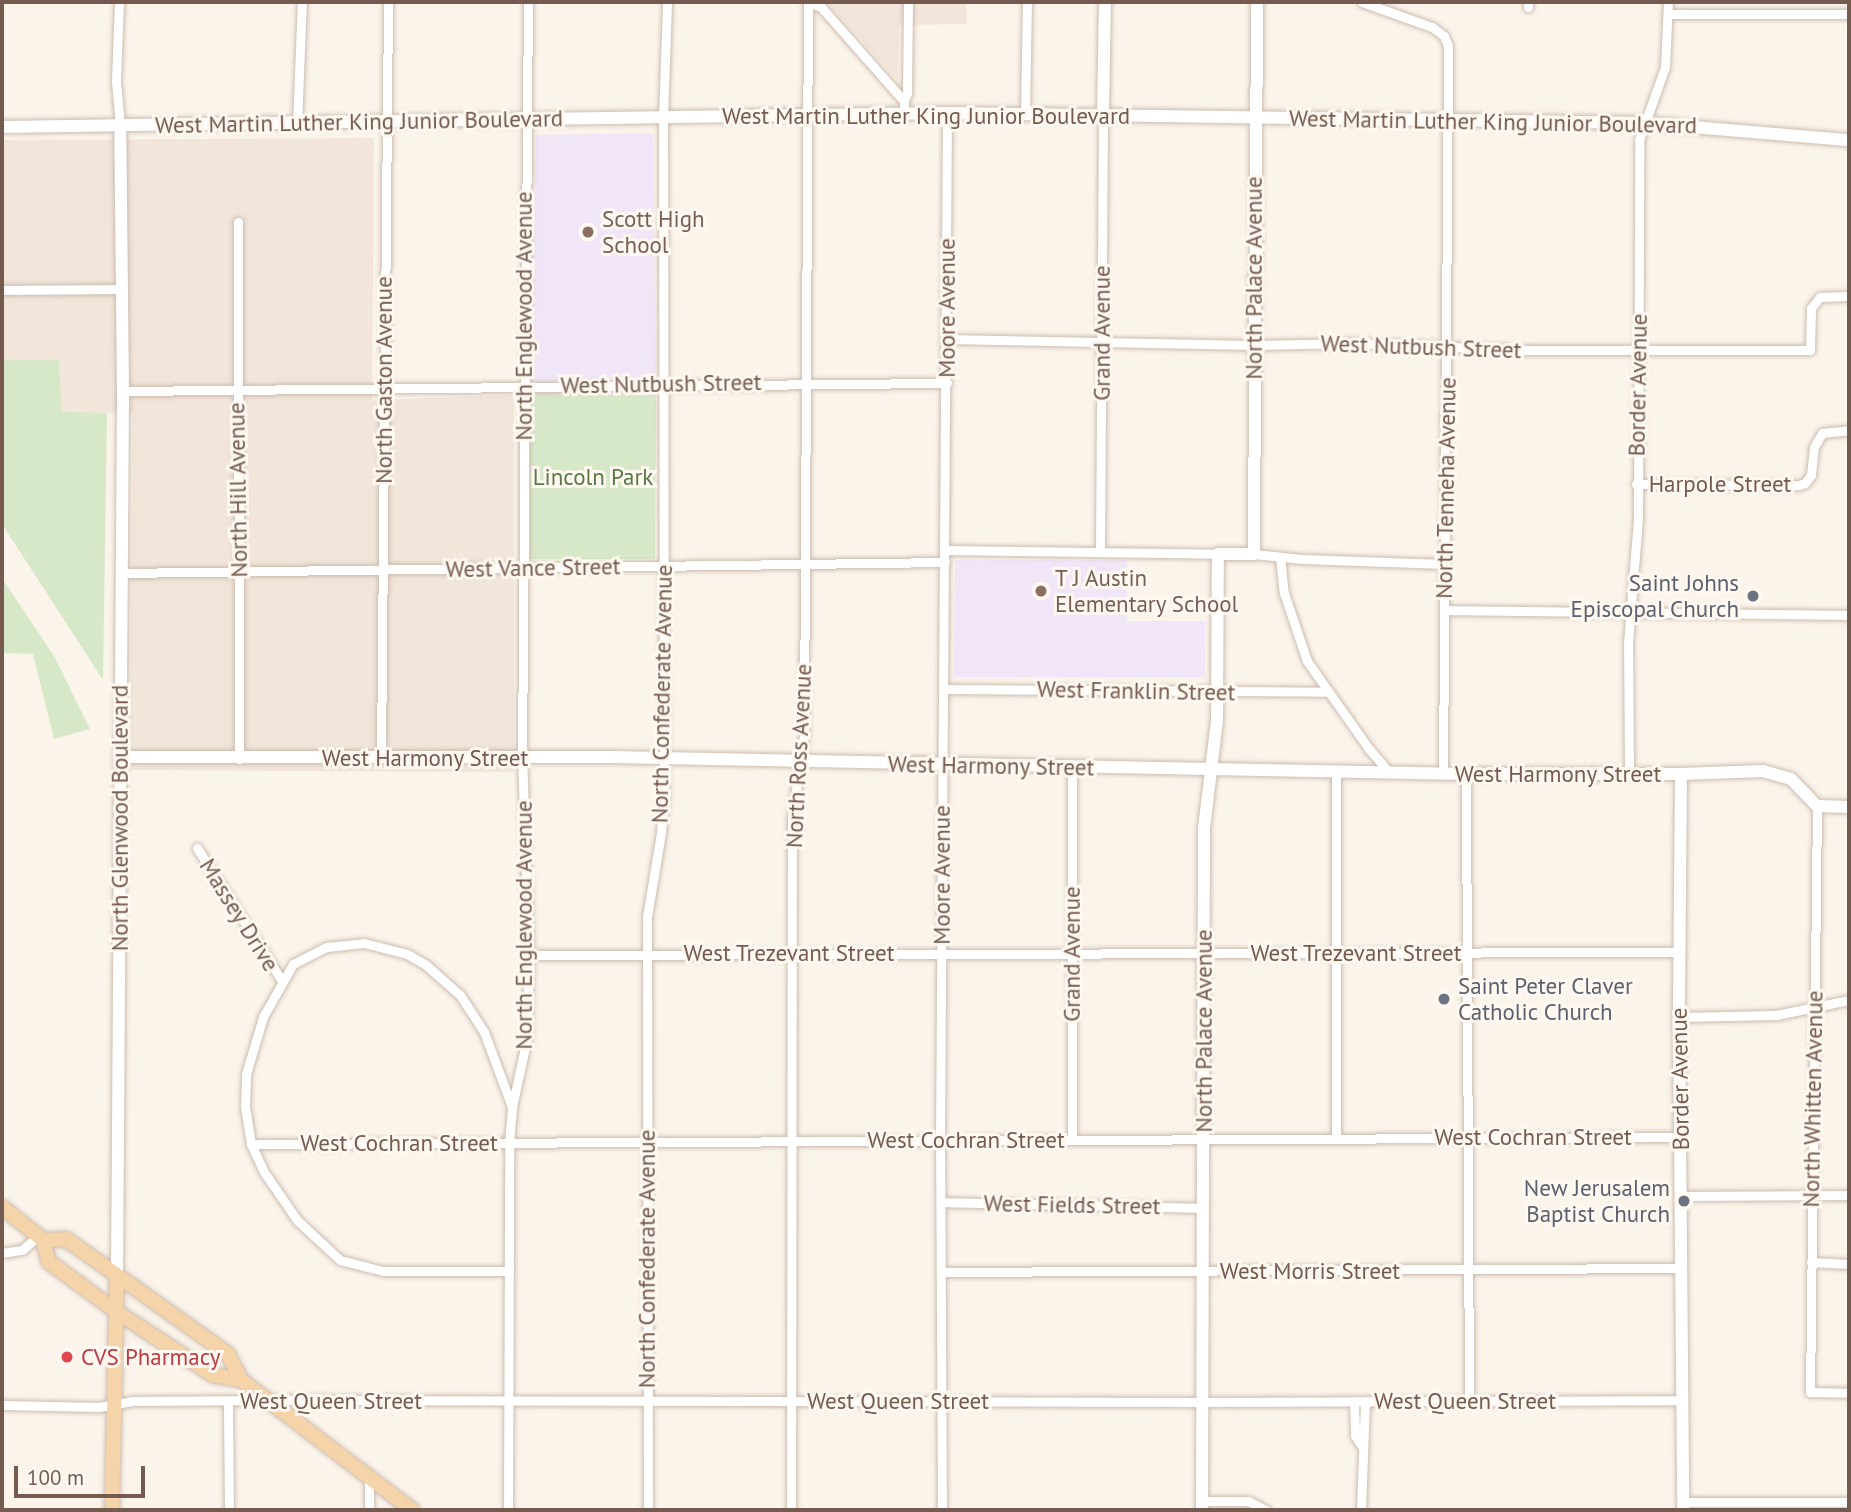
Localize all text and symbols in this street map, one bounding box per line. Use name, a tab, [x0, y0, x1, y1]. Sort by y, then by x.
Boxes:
street label: West Martin Luther King Junior Boulevard	[722, 102, 1130, 130]
street label: West Martin Luther King Junior Boulevard	[155, 105, 563, 139]
street label: West Martin Luther King Junior Boulevard	[1289, 105, 1697, 139]
street label: North Palace Avenue	[1240, 176, 1268, 380]
street label: North Englewood Avenue	[510, 191, 538, 441]
place label: Scott High School	[602, 205, 705, 259]
marker: Scott High School	[580, 224, 596, 240]
street label: Moore Avenue	[933, 238, 961, 378]
street label: Grand Avenue	[1088, 265, 1116, 401]
street label: North Gaston Avenue	[370, 276, 398, 484]
street label: Border Avenue	[1623, 313, 1653, 457]
street label: West Nutbush Street	[1320, 330, 1522, 364]
street label: West Nutbush Street	[560, 368, 762, 400]
street label: North Tenneha Avenue	[1430, 376, 1462, 600]
street label: North Hill Avenue	[223, 402, 253, 578]
park label: Lincoln Park	[533, 463, 653, 491]
street label: Harpole Street	[1649, 470, 1791, 498]
street label: West Vance Street	[445, 553, 621, 583]
street label: North Confederate Avenue	[646, 564, 678, 824]
place label: T J Austin Elementary School	[1055, 564, 1239, 618]
place label: Saint Johns Episcopal Church	[1571, 569, 1739, 623]
marker: T J Austin Elementary School	[1033, 583, 1049, 599]
marker: Saint Johns Episcopal Church	[1745, 588, 1761, 604]
street label: North Ross Avenue	[780, 663, 818, 849]
street label: West Franklin Street	[1037, 675, 1235, 707]
street label: North Glenwood Boulevard	[106, 685, 134, 951]
street label: West Harmony Street	[321, 744, 529, 772]
street label: West Harmony Street	[887, 750, 1095, 782]
street label: West Harmony Street	[1454, 760, 1662, 788]
street label: North Englewood Avenue	[510, 800, 538, 1050]
street label: Moore Avenue	[928, 805, 956, 945]
street label: Massey Drive	[193, 853, 285, 977]
street label: Grand Avenue	[1058, 886, 1086, 1022]
street label: North Palace Avenue	[1190, 929, 1218, 1133]
street label: West Trezevant Street	[683, 939, 895, 967]
street label: West Trezevant Street	[1250, 939, 1462, 967]
place label: Saint Peter Claver Catholic Church	[1458, 972, 1633, 1026]
street label: North Whitten Avenue	[1797, 990, 1829, 1208]
marker: Saint Peter Claver Catholic Church	[1436, 991, 1452, 1007]
street label: Border Avenue	[1665, 1007, 1695, 1151]
street label: West Cochran Street	[1434, 1123, 1632, 1151]
street label: West Cochran Street	[867, 1126, 1065, 1154]
street label: West Cochran Street	[300, 1129, 498, 1157]
street label: North Confederate Avenue	[633, 1129, 661, 1389]
place label: New Jerusalem Baptist Church	[1523, 1174, 1670, 1228]
street label: West Fields Street	[983, 1190, 1161, 1220]
marker: New Jerusalem Baptist Church	[1676, 1193, 1692, 1209]
street label: West Morris Street	[1220, 1257, 1400, 1285]
place label: CVS Pharmacy	[81, 1343, 220, 1371]
marker: CVS Pharmacy	[59, 1349, 75, 1365]
street label: West Queen Street	[240, 1387, 422, 1415]
street label: West Queen Street	[807, 1387, 989, 1415]
street label: West Queen Street	[1374, 1387, 1556, 1415]
scale bar	[18, 1452, 149, 1496]
text: 100 m	[27, 1464, 84, 1491]

